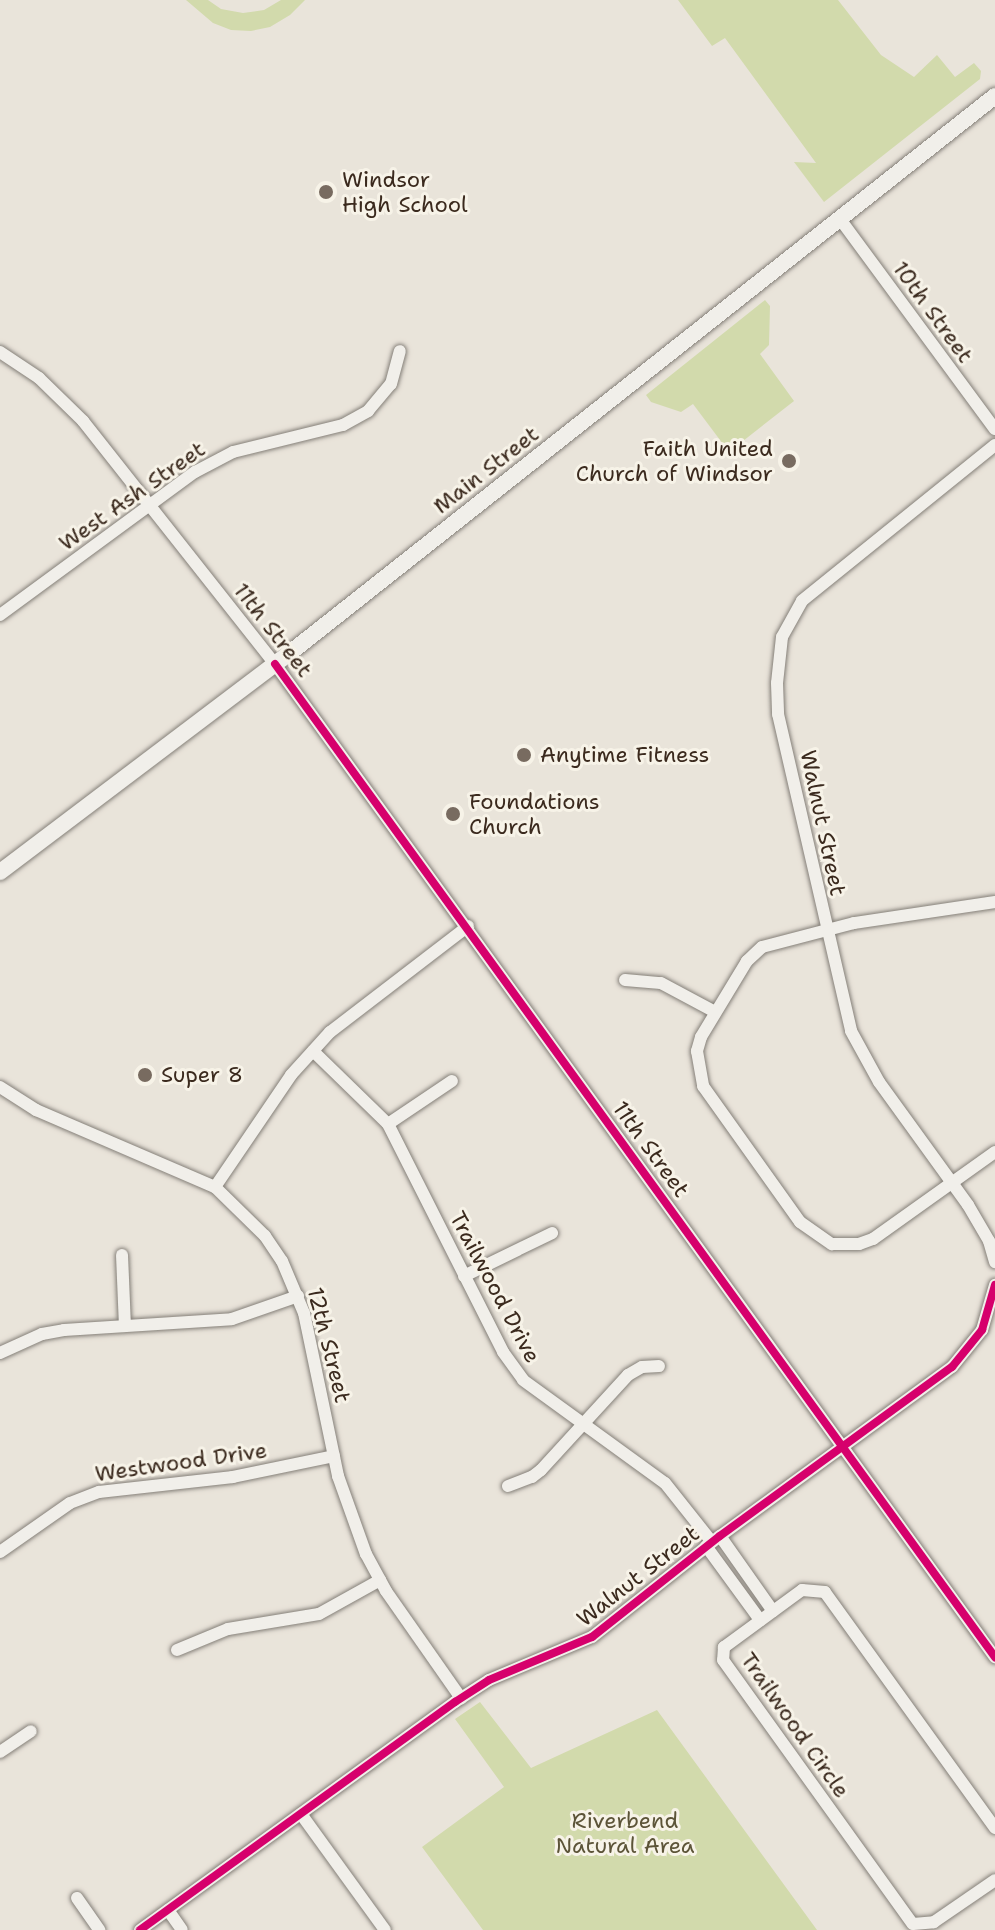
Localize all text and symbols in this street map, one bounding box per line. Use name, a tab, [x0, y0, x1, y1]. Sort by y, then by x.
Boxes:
place label: Windsor High School	[342, 166, 468, 218]
marker: Windsor High School	[317, 183, 335, 201]
street label: 10th Street	[887, 256, 979, 368]
street label: Main Street	[428, 421, 544, 519]
place label: Faith United Church of Windsor	[576, 435, 773, 486]
street label: West Ash Street	[54, 436, 210, 556]
marker: Faith United Church of Windsor	[780, 452, 798, 470]
street label: 11th Street	[228, 578, 318, 682]
place label: Anytime Fitness	[540, 742, 710, 768]
marker: Anytime Fitness	[515, 746, 533, 764]
street label: Walnut Street	[795, 748, 851, 898]
place label: Foundations Church	[469, 788, 600, 840]
marker: Foundations Church	[444, 805, 462, 823]
place label: Super 8	[161, 1062, 243, 1088]
marker: Super 8	[136, 1066, 154, 1084]
street label: 11th Street	[607, 1096, 695, 1202]
street label: Trailwood Drive	[444, 1207, 546, 1367]
street label: 12th Street	[302, 1285, 356, 1405]
street label: Westwood Drive	[93, 1437, 269, 1487]
street label: Walnut Street	[572, 1520, 704, 1632]
street label: Trailwood Circle	[735, 1647, 855, 1803]
park label: Riverbend Natural Area	[555, 1807, 695, 1858]

